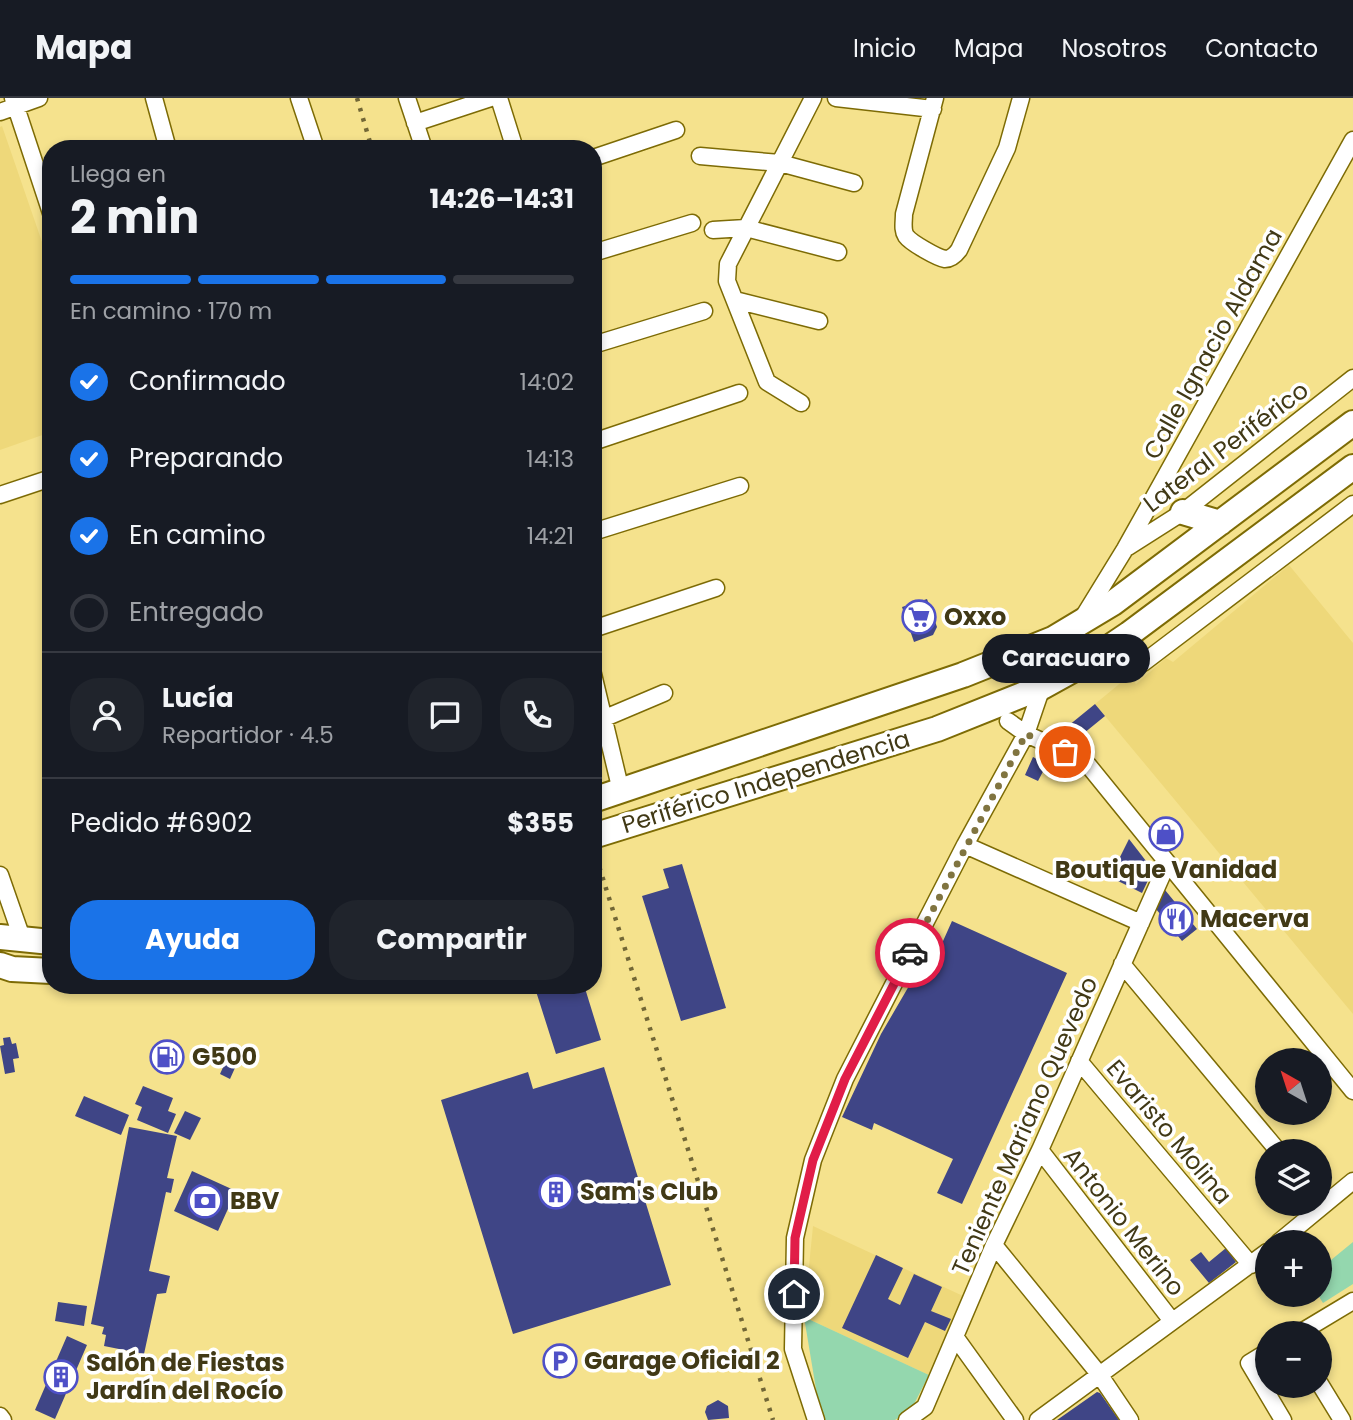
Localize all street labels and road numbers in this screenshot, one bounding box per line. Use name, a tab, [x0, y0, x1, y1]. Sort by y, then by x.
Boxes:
street label: Calle Ignacio Aldama	[1135, 222, 1290, 465]
street label: Lateral Periférico	[1136, 374, 1315, 520]
street label: Periférico Independencia	[618, 722, 914, 841]
street label: Teniente Mariano Quevedo	[944, 971, 1105, 1280]
street label: Evaristo Molina	[1099, 1052, 1240, 1211]
street label: Antonio Merino	[1056, 1141, 1193, 1303]

